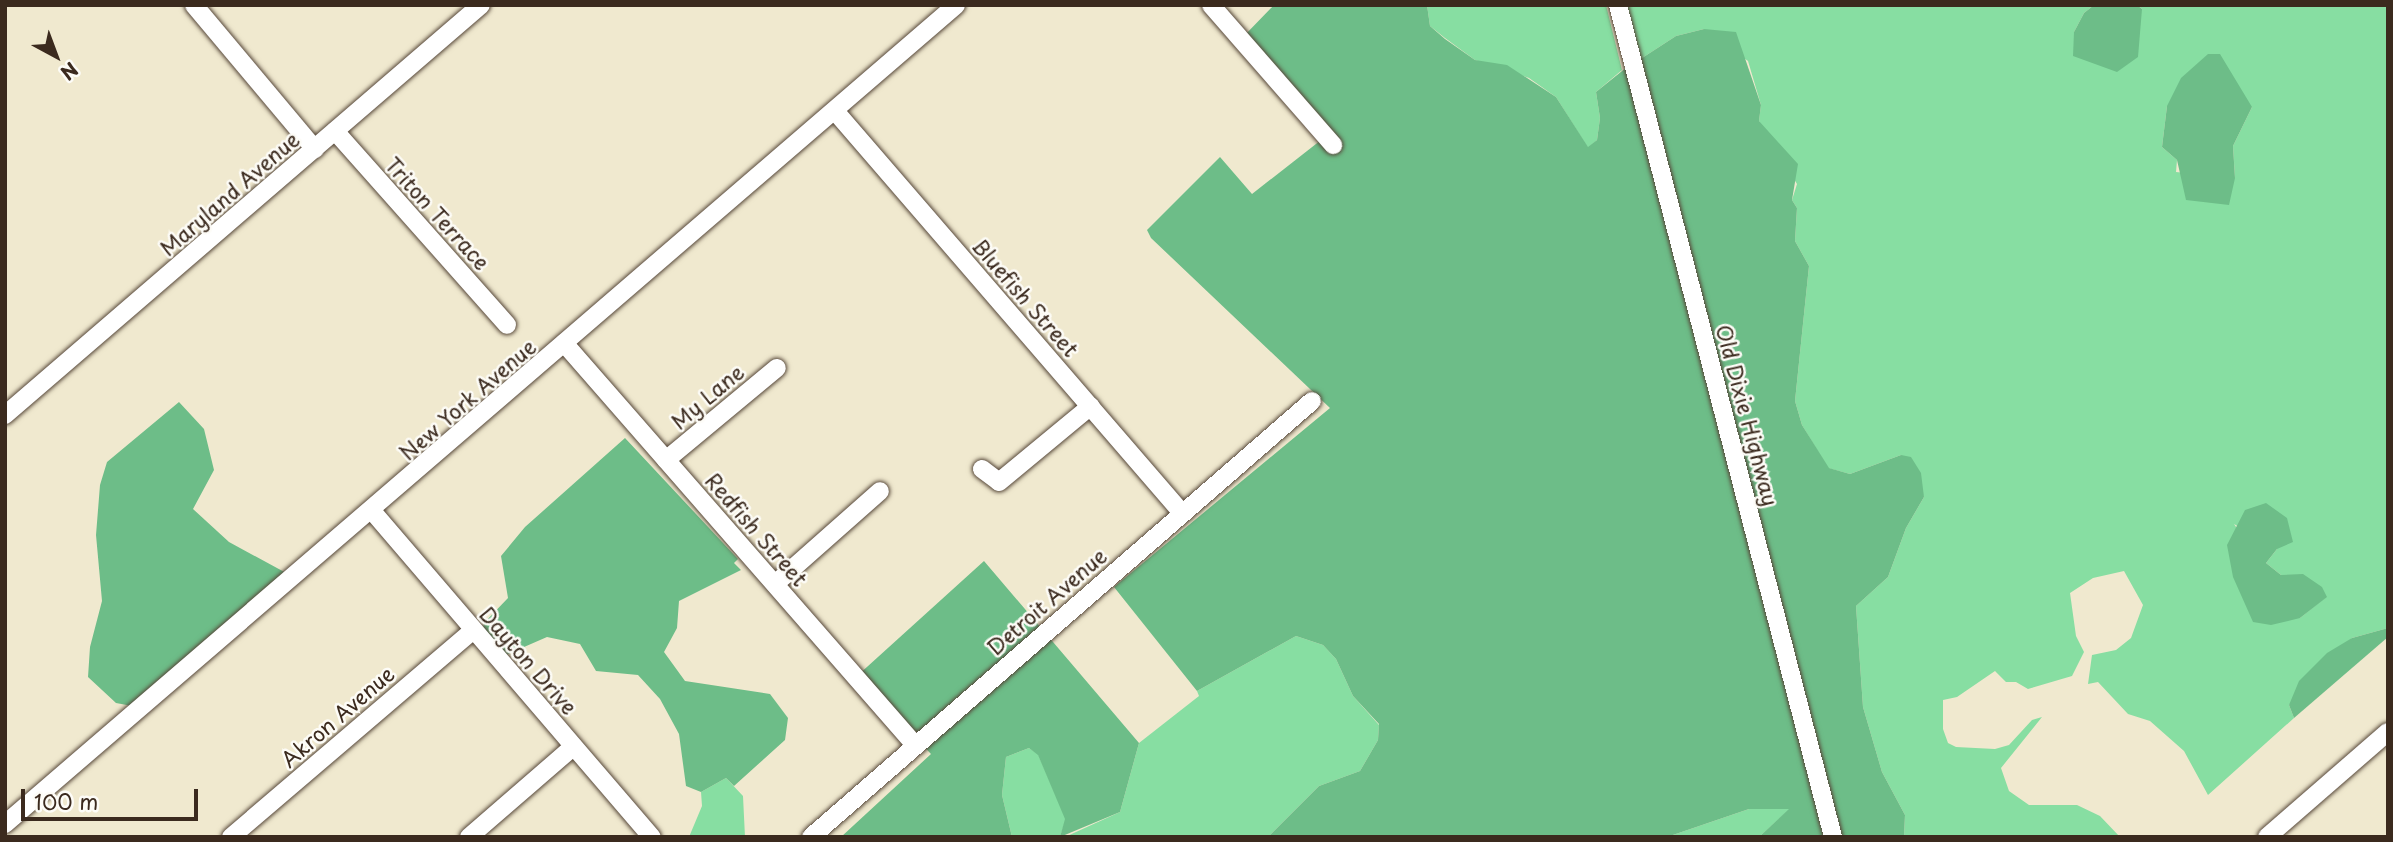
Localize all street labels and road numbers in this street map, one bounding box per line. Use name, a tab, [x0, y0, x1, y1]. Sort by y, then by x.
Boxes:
street label: Maryland Avenue	[154, 126, 304, 260]
street label: Triton Terrace	[381, 152, 495, 274]
street label: Bluefish Street	[968, 232, 1084, 362]
street label: Old Dixie Highway	[1712, 322, 1784, 508]
street label: New York Avenue	[393, 333, 541, 465]
street label: My Lane	[665, 358, 749, 434]
street label: Redfish Street	[701, 467, 813, 591]
street label: Detroit Avenue	[981, 542, 1111, 660]
street label: Dayton Drive	[475, 601, 583, 719]
street label: Akron Avenue	[276, 660, 398, 772]

